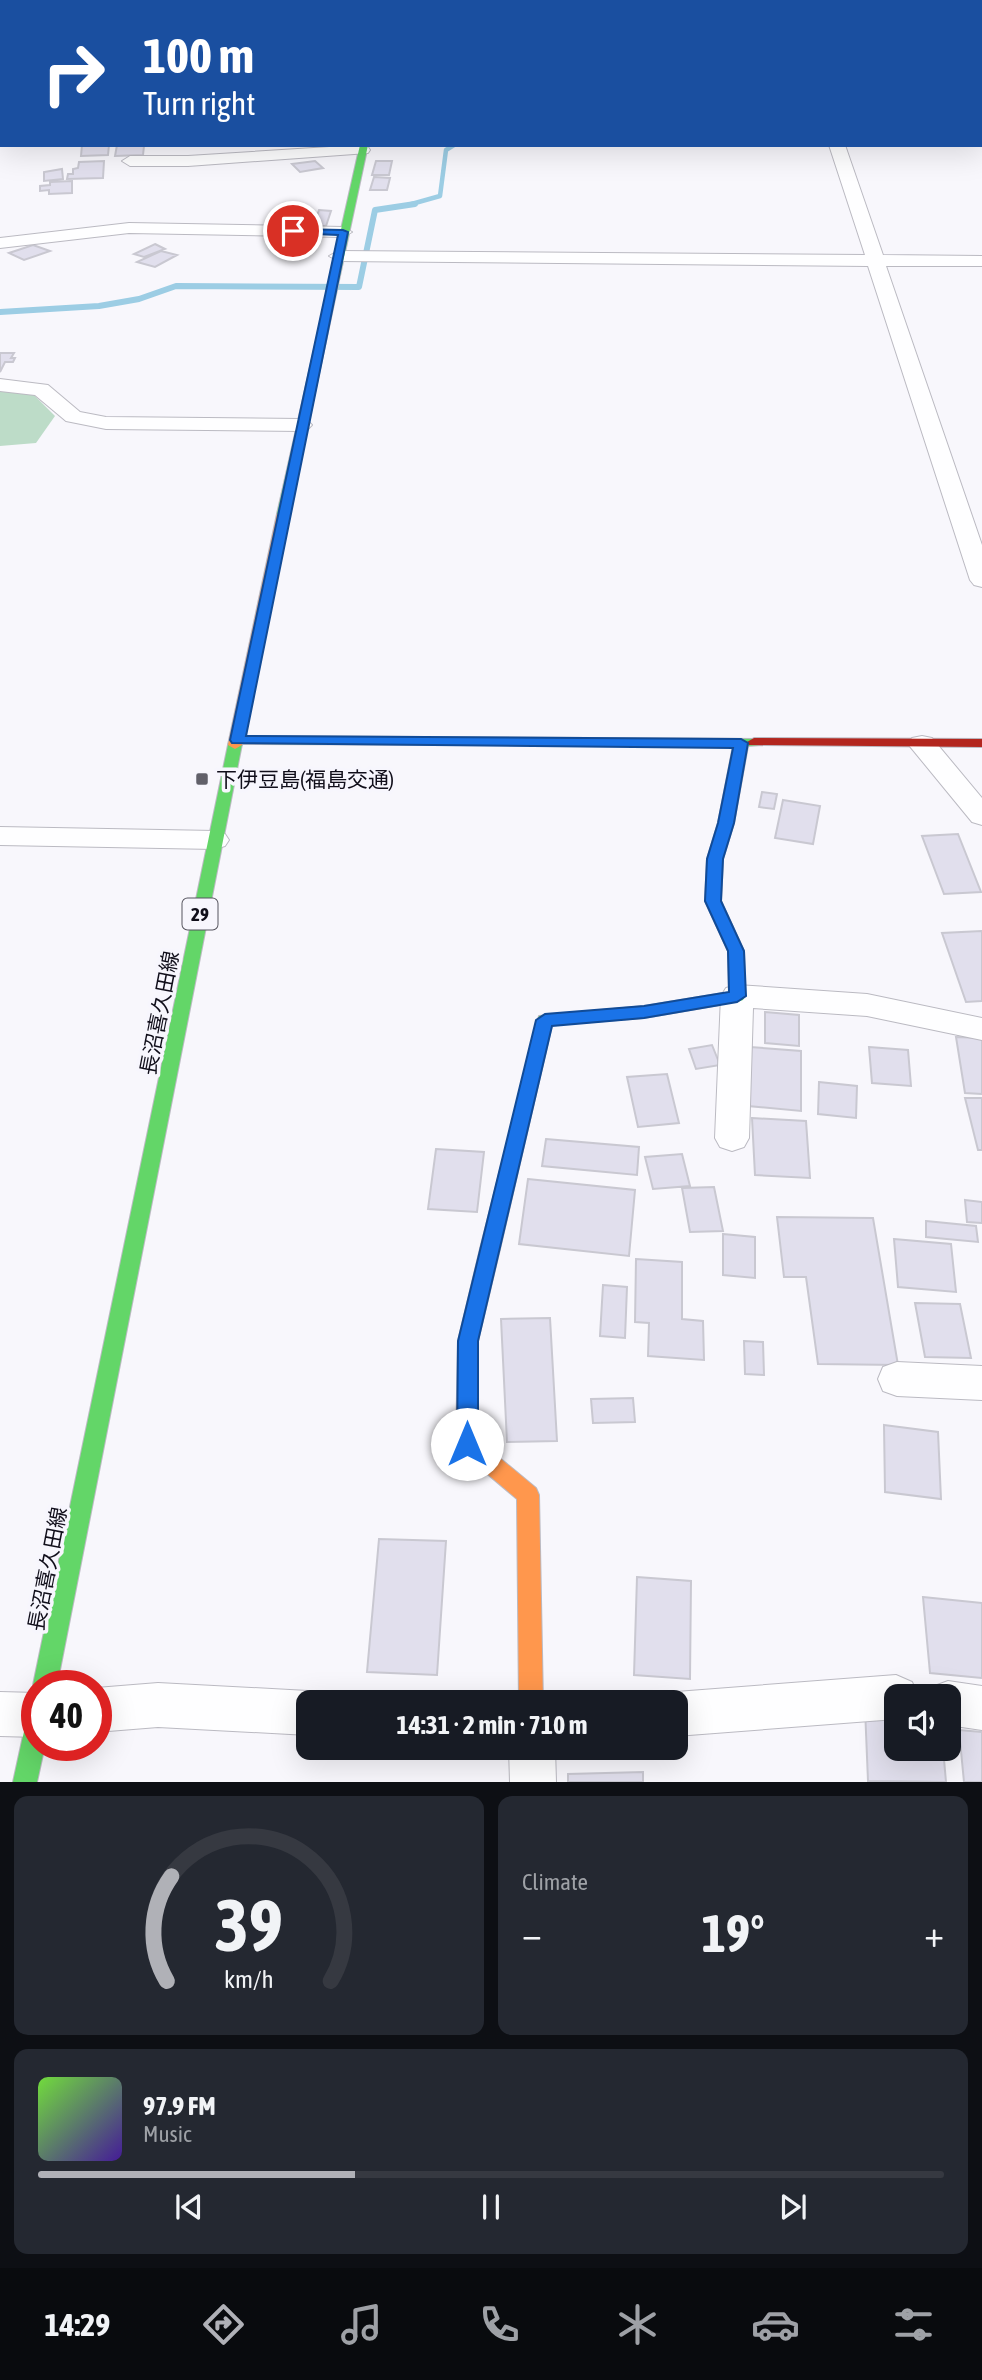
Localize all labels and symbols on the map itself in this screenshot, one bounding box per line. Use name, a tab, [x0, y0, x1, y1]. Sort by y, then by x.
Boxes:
pin	[263, 201, 323, 261]
place label: 下伊豆島(福島交通)	[216, 767, 394, 791]
marker: 下伊豆島(福島交通)	[194, 771, 210, 787]
road number: 29	[182, 898, 218, 930]
street label: 長沼喜久田線	[135, 949, 183, 1077]
position arrow	[430, 1407, 504, 1481]
street label: 長沼喜久田線	[23, 1505, 71, 1633]
speed limit sign: 40	[21, 1670, 112, 1761]

